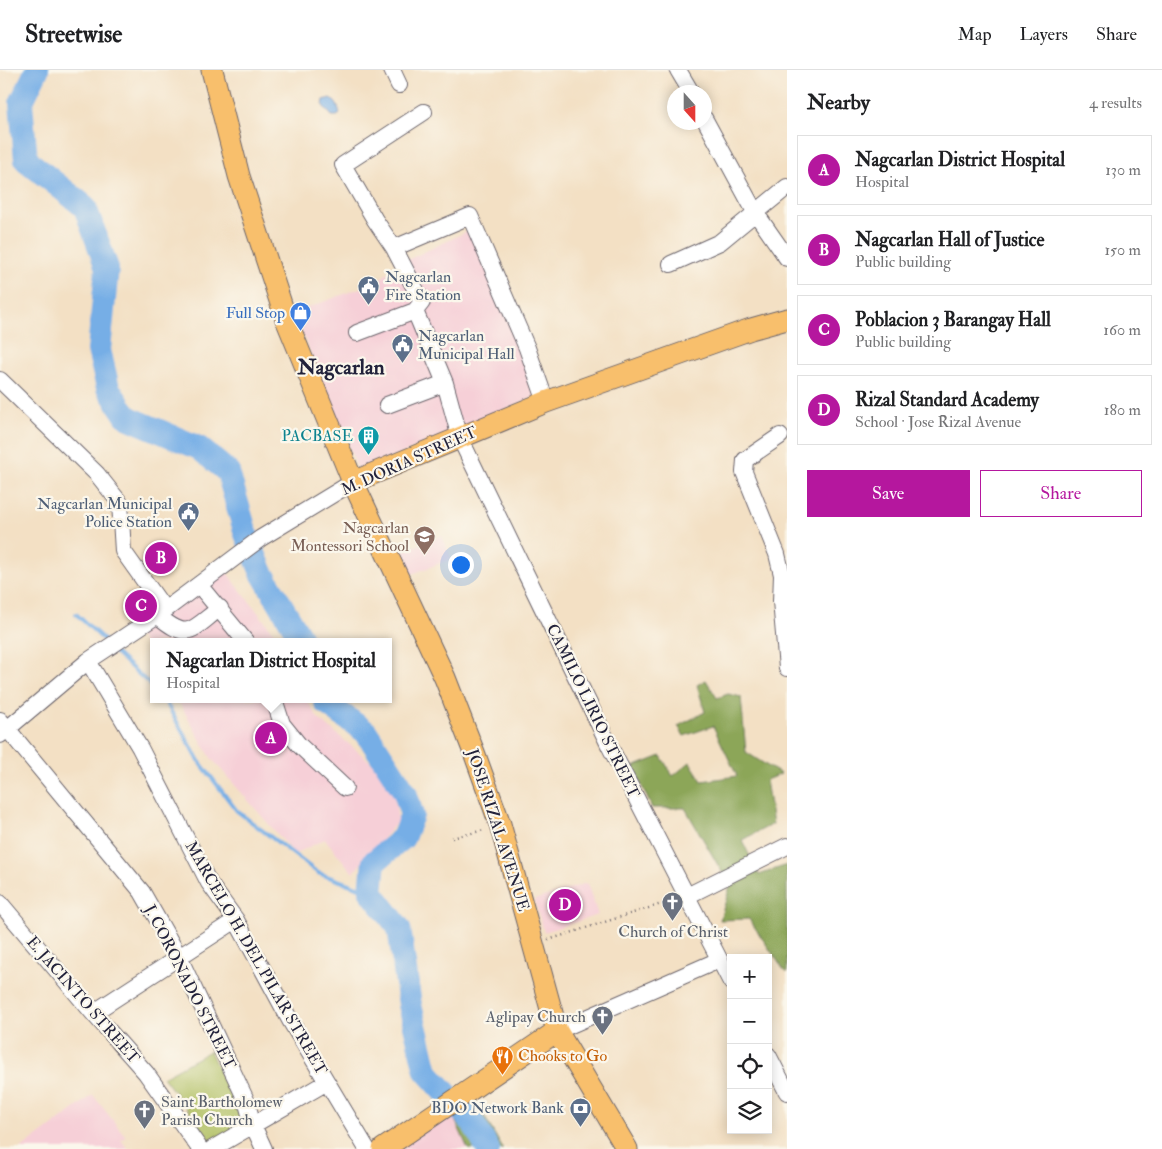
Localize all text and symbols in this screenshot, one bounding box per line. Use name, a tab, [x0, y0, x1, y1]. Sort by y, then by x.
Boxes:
text: Streetwise	[25, 19, 122, 50]
text: Map	[958, 23, 992, 46]
text: Layers	[1020, 23, 1068, 46]
text: Share	[1096, 23, 1137, 46]
north arrow	[667, 85, 712, 130]
text: Nearby	[807, 89, 870, 116]
text: 4 results	[1089, 93, 1142, 113]
text: Nagcarlan District Hospital	[855, 148, 1065, 172]
text: A	[819, 160, 829, 180]
text: 130 m	[1105, 160, 1141, 180]
text: Hospital	[855, 172, 909, 192]
text: Nagcarlan Hall of Justice	[855, 228, 1044, 252]
text: B	[819, 240, 829, 260]
text: 150 m	[1104, 240, 1141, 260]
text: Public building	[855, 252, 951, 272]
place label: Nagcarlan Fire Station	[385, 267, 461, 305]
public building icon: Nagcarlan Fire Station	[357, 274, 381, 305]
shop icon: Full Stop	[289, 301, 313, 332]
place label: Full Stop	[226, 303, 285, 324]
text: Poblacion 3 Barangay Hall	[855, 308, 1051, 332]
text: C	[818, 320, 830, 340]
text: 160 m	[1103, 320, 1141, 340]
place label: Nagcarlan Municipal Hall	[418, 326, 515, 365]
text: Public building	[855, 332, 951, 352]
public building icon: Nagcarlan Municipal Hall	[390, 333, 414, 364]
district label: Nagcarlan	[297, 354, 385, 381]
text: Rizal Standard Academy	[855, 388, 1039, 412]
text: D	[817, 400, 831, 420]
text: 180 m	[1104, 400, 1141, 420]
text: School · Jose Rizal Avenue	[855, 412, 1021, 432]
street label: M. DORIA STREET	[338, 422, 480, 500]
building icon: PACBASE	[357, 424, 381, 455]
place label: PACBASE	[281, 426, 353, 446]
button: Save	[807, 470, 970, 517]
button: Share	[980, 470, 1142, 517]
place label: Nagcarlan Municipal Police Station	[37, 494, 172, 532]
public building icon: Nagcarlan Municipal Police Station	[176, 501, 200, 532]
place label: Nagcarlan Montessori School	[291, 518, 409, 556]
school or university icon: Nagcarlan Montessori School	[413, 525, 437, 556]
pin: B	[145, 539, 177, 577]
your location	[448, 552, 474, 578]
pin: C	[125, 587, 157, 625]
street label: CAMILO LIRIO STREET	[542, 621, 644, 801]
popup	[150, 638, 392, 703]
text: Nagcarlan District Hospital	[166, 649, 376, 673]
text: Hospital	[166, 673, 220, 693]
pin: A	[255, 719, 287, 757]
street label: JOSE RIZAL AVENUE	[461, 745, 534, 914]
street label: MARCELO H. DEL PILAR STREET	[181, 837, 331, 1079]
pin: D	[549, 886, 581, 924]
church icon: Church of Christ	[661, 891, 685, 922]
street label: J. CORONADO STREET	[138, 901, 240, 1073]
place label: Church of Christ	[618, 922, 728, 942]
street label: E. JACINTO STREET	[21, 932, 144, 1069]
map controls	[727, 954, 772, 1134]
button: +	[727, 954, 772, 999]
button: −	[727, 999, 772, 1044]
church icon: Aglipay Church	[590, 1005, 614, 1036]
place label: Aglipay Church	[485, 1007, 587, 1028]
restaurant icon: Chooks to Go	[490, 1044, 514, 1075]
button: locate	[727, 1044, 772, 1089]
place label: Chooks to Go	[518, 1046, 607, 1066]
button: layers	[727, 1089, 772, 1134]
place label: Saint Bartholomew Parish Church	[161, 1092, 283, 1130]
bank icon: BDO Network Bank	[568, 1096, 592, 1127]
place label: BDO Network Bank	[431, 1098, 564, 1118]
church icon: Saint Bartholomew Parish Church	[133, 1099, 157, 1130]

